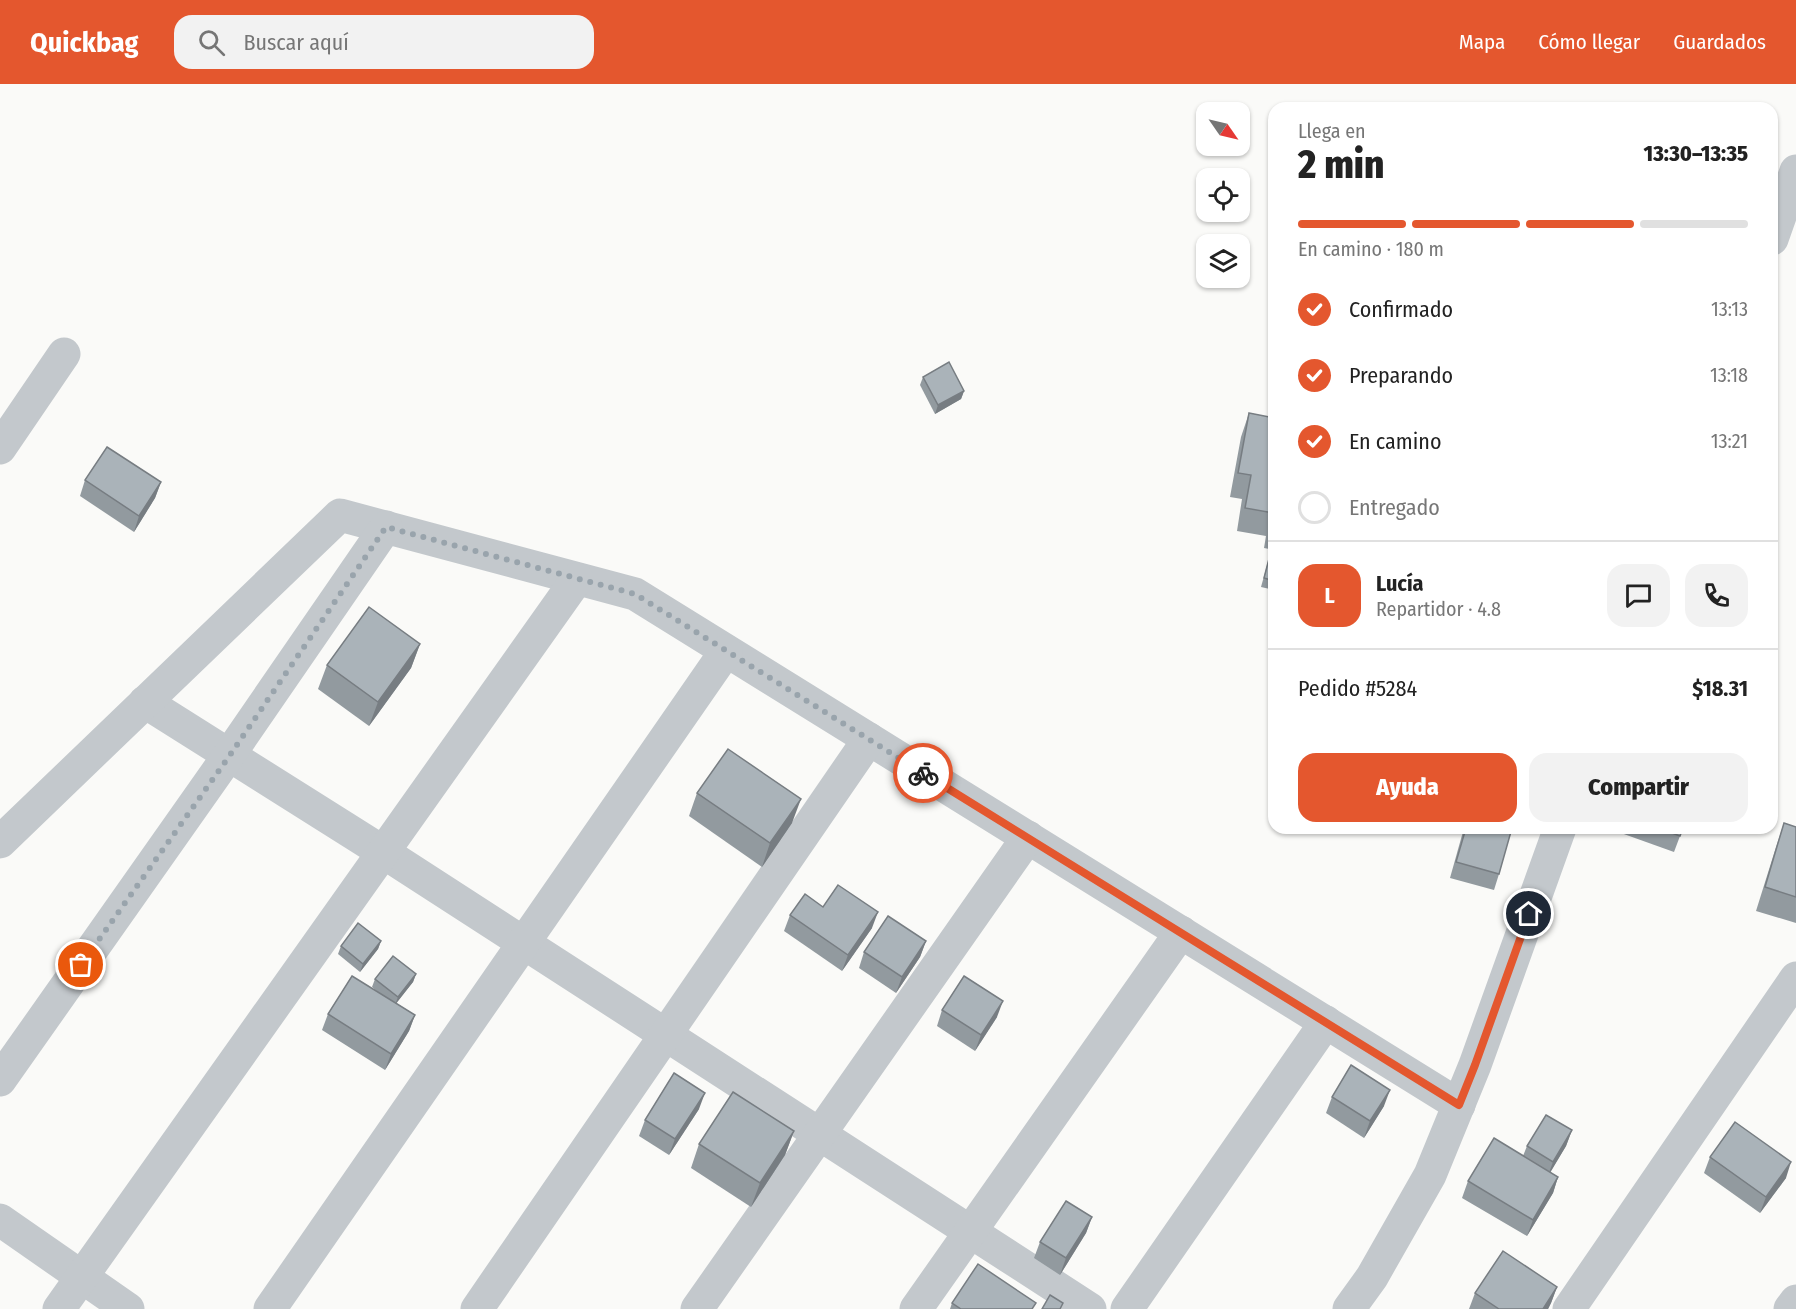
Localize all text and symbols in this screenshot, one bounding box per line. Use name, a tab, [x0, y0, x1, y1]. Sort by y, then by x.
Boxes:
search box	[174, 15, 594, 69]
text: Quickbag	[30, 26, 138, 59]
icon: search	[195, 26, 228, 59]
text: Buscar aquí	[243, 29, 349, 56]
text: Mapa	[1459, 29, 1505, 55]
text: Cómo llegar	[1538, 29, 1640, 55]
text: Guardados	[1673, 29, 1766, 55]
north arrow	[1196, 102, 1250, 156]
map controls	[1196, 102, 1250, 288]
text: Llega en	[1298, 119, 1366, 143]
text: 13:30–13:35	[1644, 140, 1748, 167]
text: 2 min	[1298, 142, 1384, 188]
button: locate	[1196, 168, 1250, 222]
button: layers	[1196, 234, 1250, 288]
text: En camino · 180 m	[1298, 237, 1444, 261]
icon: check	[1298, 293, 1331, 326]
text: Confirmado	[1349, 296, 1453, 323]
text: 13:13	[1711, 297, 1748, 321]
icon: check	[1298, 359, 1331, 392]
text: Preparando	[1349, 362, 1453, 389]
text: 13:18	[1710, 363, 1748, 387]
icon: check	[1298, 425, 1331, 458]
text: En camino	[1349, 428, 1441, 455]
text: 13:21	[1711, 429, 1748, 453]
text: Entregado	[1349, 494, 1440, 521]
button: chat	[1607, 564, 1670, 627]
button: phone	[1685, 564, 1748, 627]
text: Lucía	[1376, 570, 1424, 597]
text: L	[1324, 582, 1335, 609]
text: Repartidor · 4.8	[1376, 597, 1501, 621]
text: Pedido #5284	[1298, 675, 1417, 702]
text: $18.31	[1692, 675, 1748, 702]
courier	[893, 743, 953, 803]
button: Ayuda	[1298, 753, 1517, 822]
button: Compartir	[1529, 753, 1748, 822]
icon: bike	[907, 757, 940, 790]
pin	[1503, 888, 1554, 939]
icon: home	[1512, 897, 1545, 930]
pin	[55, 939, 106, 990]
icon: bag	[64, 948, 97, 981]

